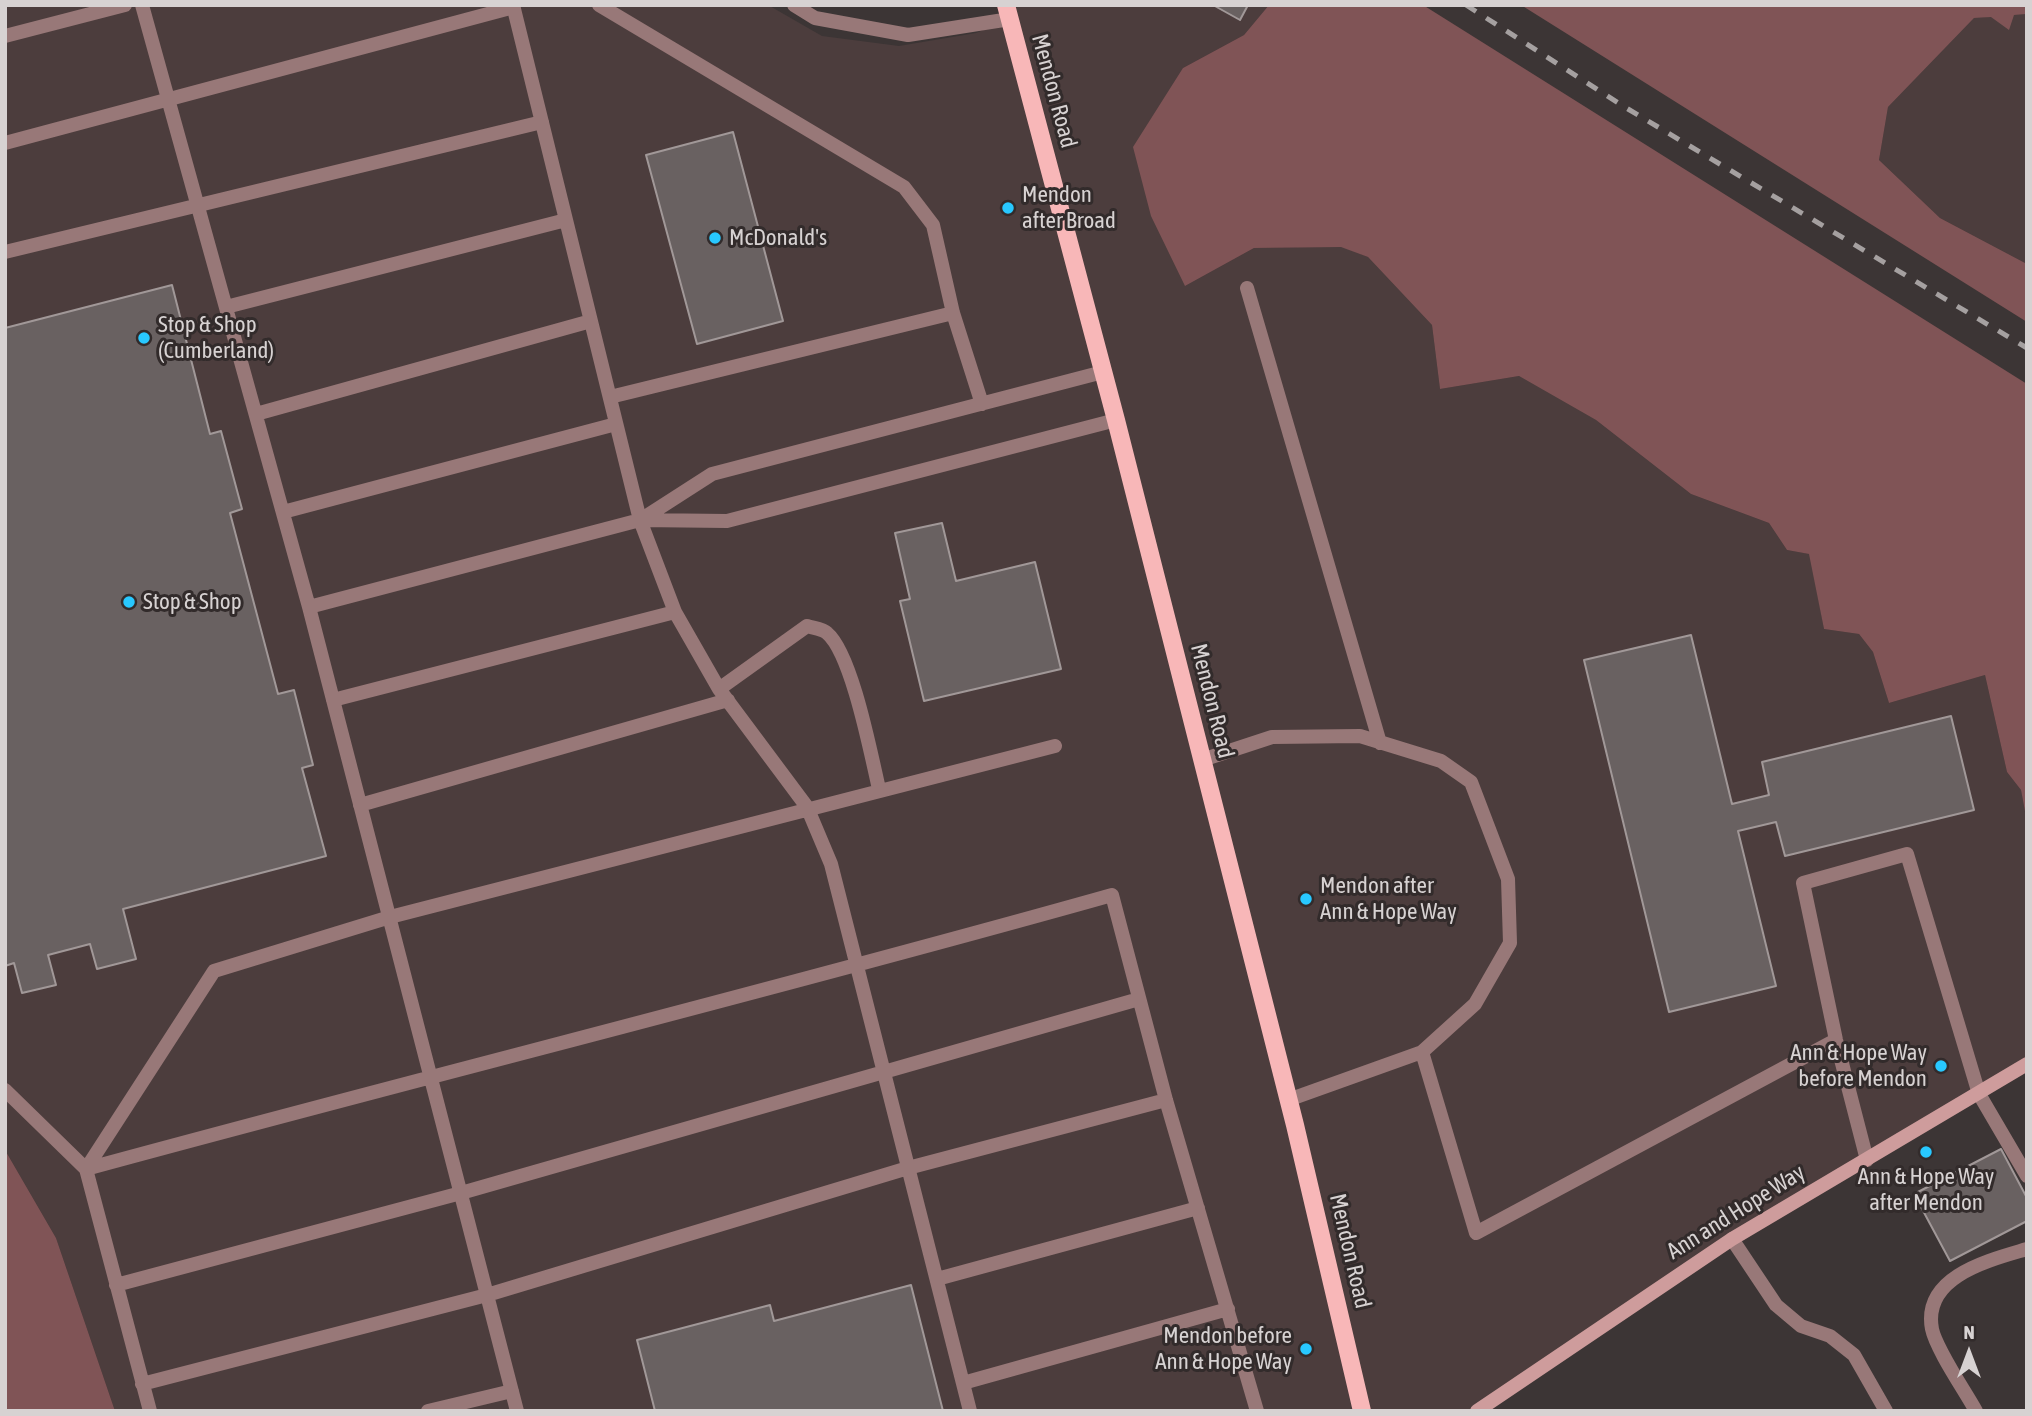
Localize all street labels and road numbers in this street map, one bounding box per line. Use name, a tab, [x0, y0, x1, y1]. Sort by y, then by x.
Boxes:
street label: Mendon Road	[1026, 31, 1082, 151]
street label: Mendon Road	[1184, 641, 1240, 761]
street label: Ann and Hope Way	[1662, 1159, 1810, 1265]
street label: Mendon Road	[1323, 1191, 1377, 1311]

